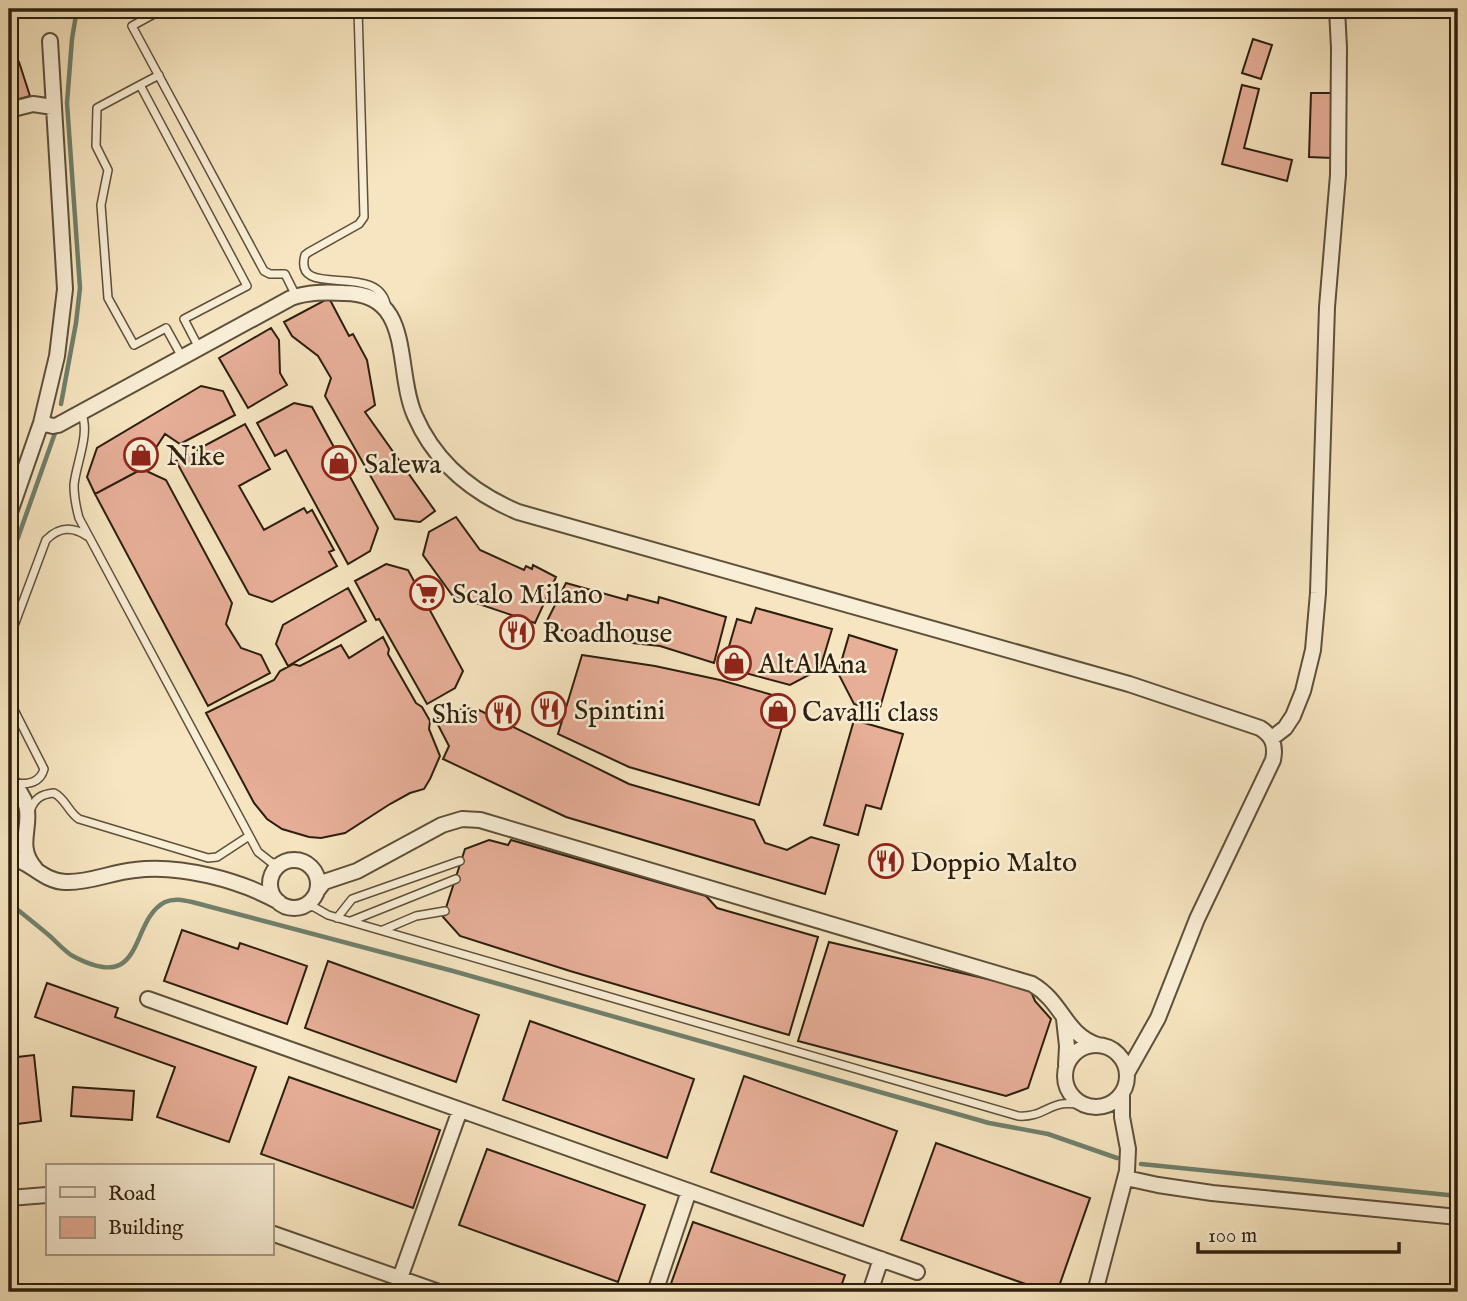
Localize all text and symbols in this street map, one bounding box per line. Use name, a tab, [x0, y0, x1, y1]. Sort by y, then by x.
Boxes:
shop icon: Nike	[122, 436, 160, 474]
place label: Nike	[166, 440, 225, 475]
shop icon: Salewa	[320, 444, 358, 482]
place label: Salewa	[364, 448, 442, 483]
supermarket icon: Scalo Milano	[408, 574, 446, 612]
place label: Scalo Milano	[452, 578, 603, 613]
restaurant icon: Roadhouse	[498, 613, 536, 651]
place label: Roadhouse	[542, 617, 672, 652]
shop icon: AltAlAna	[715, 644, 753, 682]
place label: AltAlAna	[757, 648, 868, 683]
restaurant icon: Spintini	[530, 690, 568, 728]
shop icon: Cavalli class	[759, 692, 797, 730]
restaurant icon: Shis	[484, 694, 522, 732]
place label: Spintini	[574, 694, 665, 729]
place label: Cavalli class	[802, 696, 939, 731]
place label: Shis	[431, 698, 478, 733]
restaurant icon: Doppio Malto	[867, 842, 905, 880]
place label: Doppio Malto	[910, 846, 1077, 881]
legend	[46, 1164, 273, 1256]
text: Road	[108, 1181, 156, 1208]
scale bar	[1198, 1210, 1399, 1254]
text: Building	[108, 1215, 184, 1242]
text: 100 m	[1208, 1223, 1257, 1250]

